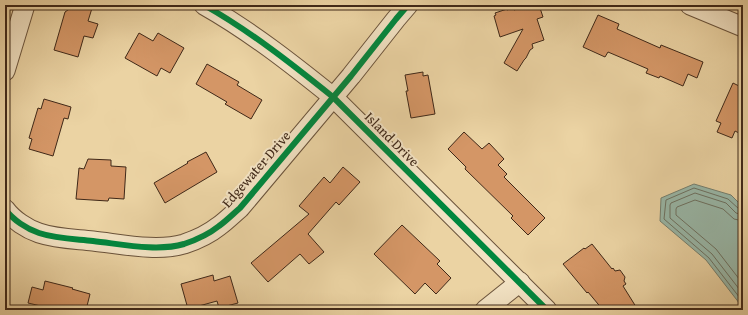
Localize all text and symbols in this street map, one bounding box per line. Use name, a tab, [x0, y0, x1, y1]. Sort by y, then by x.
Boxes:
street label: Island Drive	[360, 107, 424, 171]
street label: Edgewater Drive	[217, 126, 295, 212]

